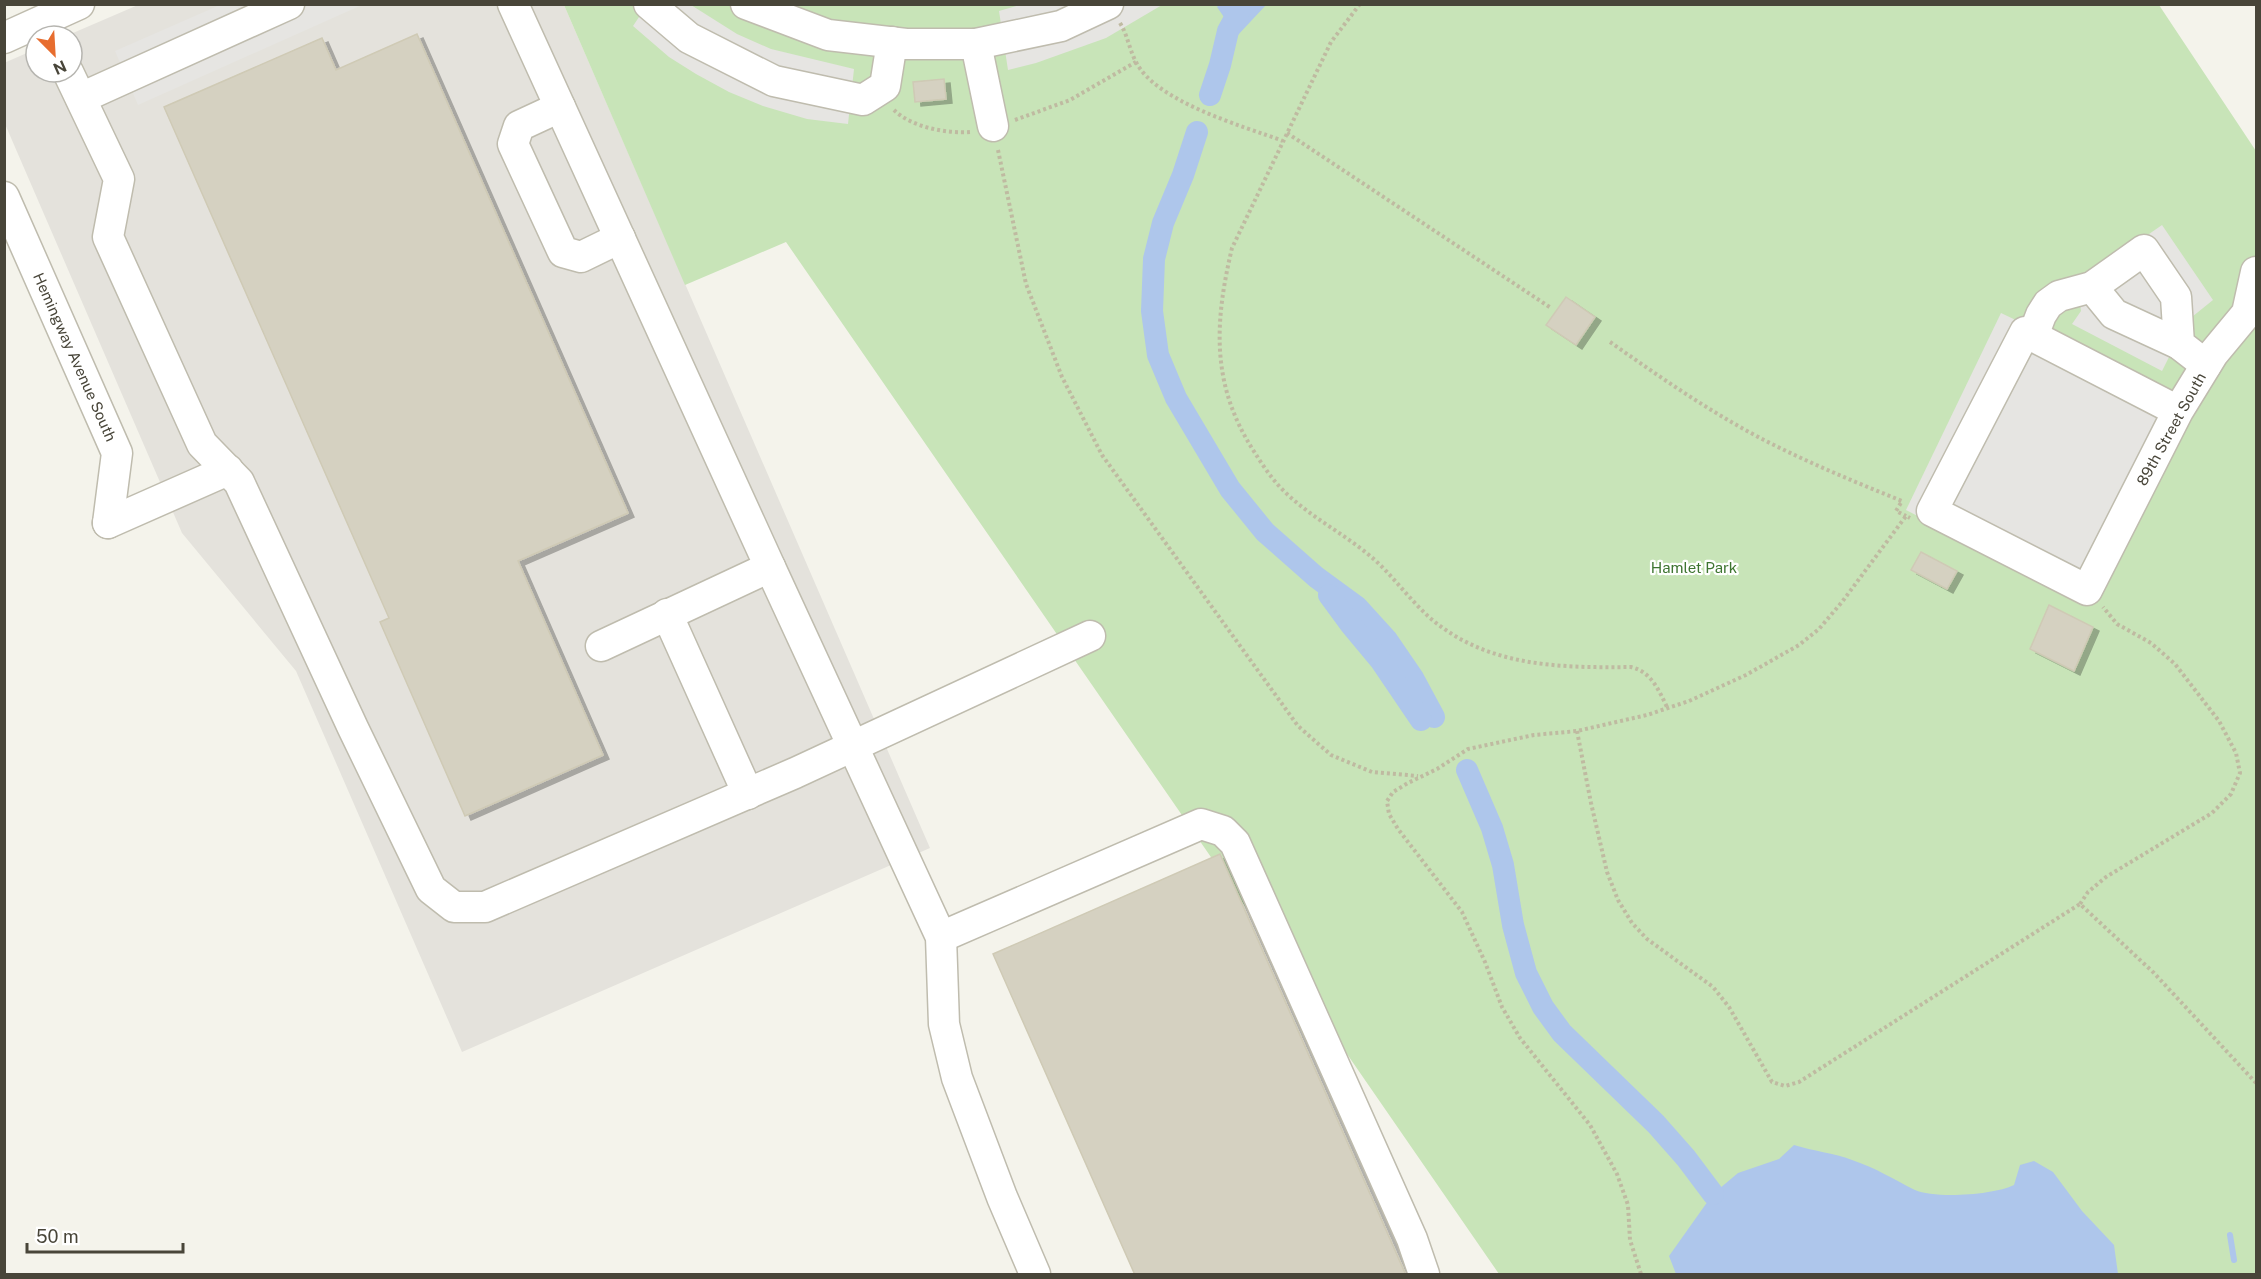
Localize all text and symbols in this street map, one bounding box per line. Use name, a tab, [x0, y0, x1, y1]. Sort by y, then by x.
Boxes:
north arrow	[24, 24, 84, 84]
text: N	[50, 56, 69, 78]
street label: Hemingway Avenue South	[30, 270, 120, 444]
street label: 89th Street South	[2133, 370, 2209, 488]
park label: Hamlet Park	[1651, 559, 1737, 576]
scale bar	[27, 1216, 183, 1254]
text: 50 m	[36, 1226, 79, 1247]

